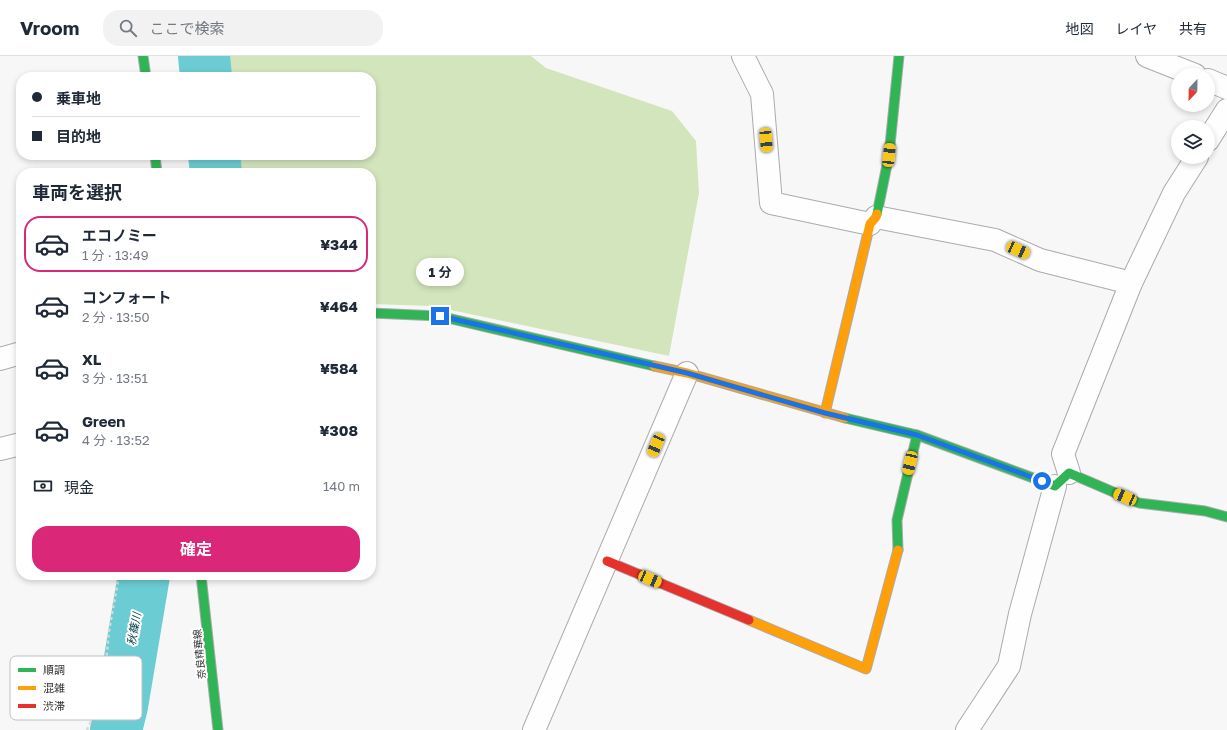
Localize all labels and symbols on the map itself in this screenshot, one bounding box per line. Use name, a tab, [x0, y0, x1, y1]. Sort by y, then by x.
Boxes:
north arrow	[1171, 68, 1215, 112]
car	[759, 128, 773, 152]
car	[882, 142, 896, 168]
car	[1005, 240, 1031, 260]
callout: 1 分	[416, 258, 464, 286]
route end	[431, 307, 449, 325]
car	[646, 432, 666, 458]
car	[901, 450, 919, 476]
route start	[1033, 472, 1051, 490]
car	[1112, 487, 1138, 507]
car	[637, 569, 663, 589]
water label: 秋篠川	[124, 611, 143, 646]
street label: 奈良精華線	[190, 629, 208, 679]
legend	[10, 656, 142, 720]
text: 順調	[43, 663, 65, 676]
text: 混雑	[43, 681, 65, 694]
text: 渋滞	[43, 699, 65, 712]

